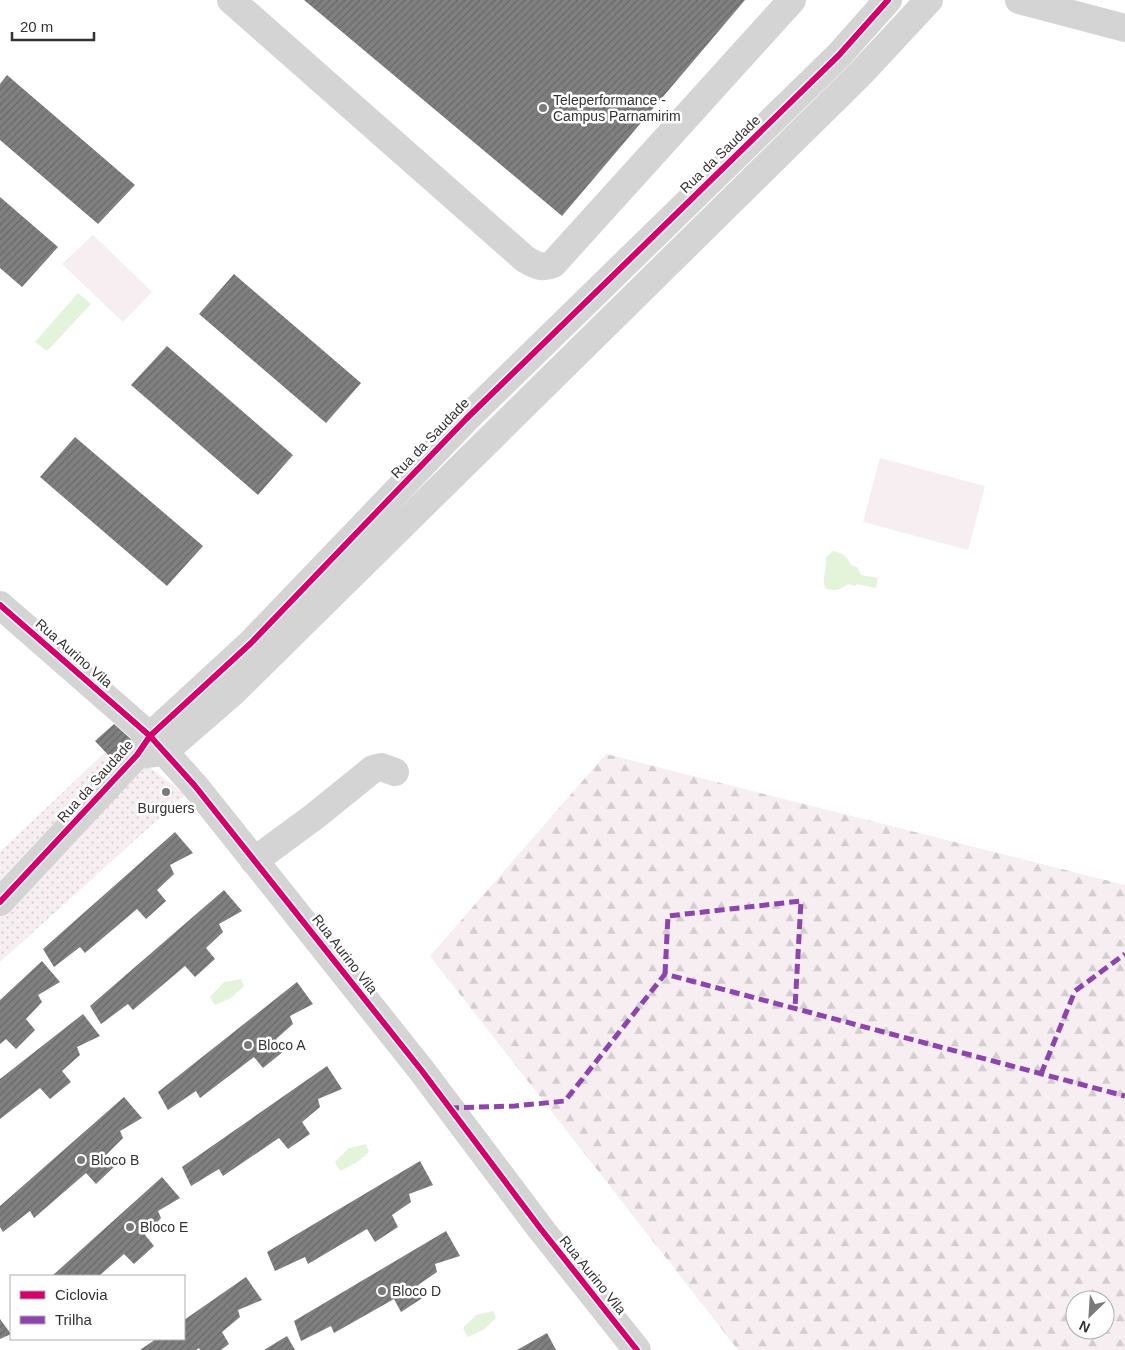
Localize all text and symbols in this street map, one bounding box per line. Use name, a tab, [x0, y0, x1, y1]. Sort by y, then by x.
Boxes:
scale bar	[12, 10, 95, 42]
text: 20 m	[20, 18, 53, 35]
place label: Teleperformance - Campus Parnamirim	[553, 92, 681, 124]
marker: Teleperformance - Campus Parnamirim	[537, 102, 549, 114]
street label: Rua da Saudade	[677, 112, 764, 196]
street label: Rua da Saudade	[388, 394, 472, 481]
street label: Rua Aurino Vila	[32, 615, 116, 691]
street label: Rua da Saudade	[54, 736, 136, 825]
marker: Burguers	[160, 786, 172, 798]
place label: Burguers	[138, 800, 194, 816]
street label: Rua Aurino Vila	[309, 911, 381, 997]
place label: Bloco A	[258, 1037, 306, 1053]
marker: Bloco A	[242, 1039, 254, 1051]
place label: Bloco B	[91, 1152, 139, 1168]
marker: Bloco B	[75, 1154, 87, 1166]
place label: Bloco E	[140, 1219, 188, 1235]
marker: Bloco E	[124, 1221, 136, 1233]
street label: Rua Aurino Vila	[556, 1233, 630, 1318]
legend	[10, 1275, 185, 1340]
place label: Bloco D	[392, 1283, 441, 1299]
marker: Bloco D	[376, 1285, 388, 1297]
text: Ciclovia	[55, 1286, 108, 1303]
north arrow	[1065, 1290, 1115, 1340]
text: Trilha	[55, 1311, 93, 1328]
text: N	[1077, 1317, 1092, 1336]

